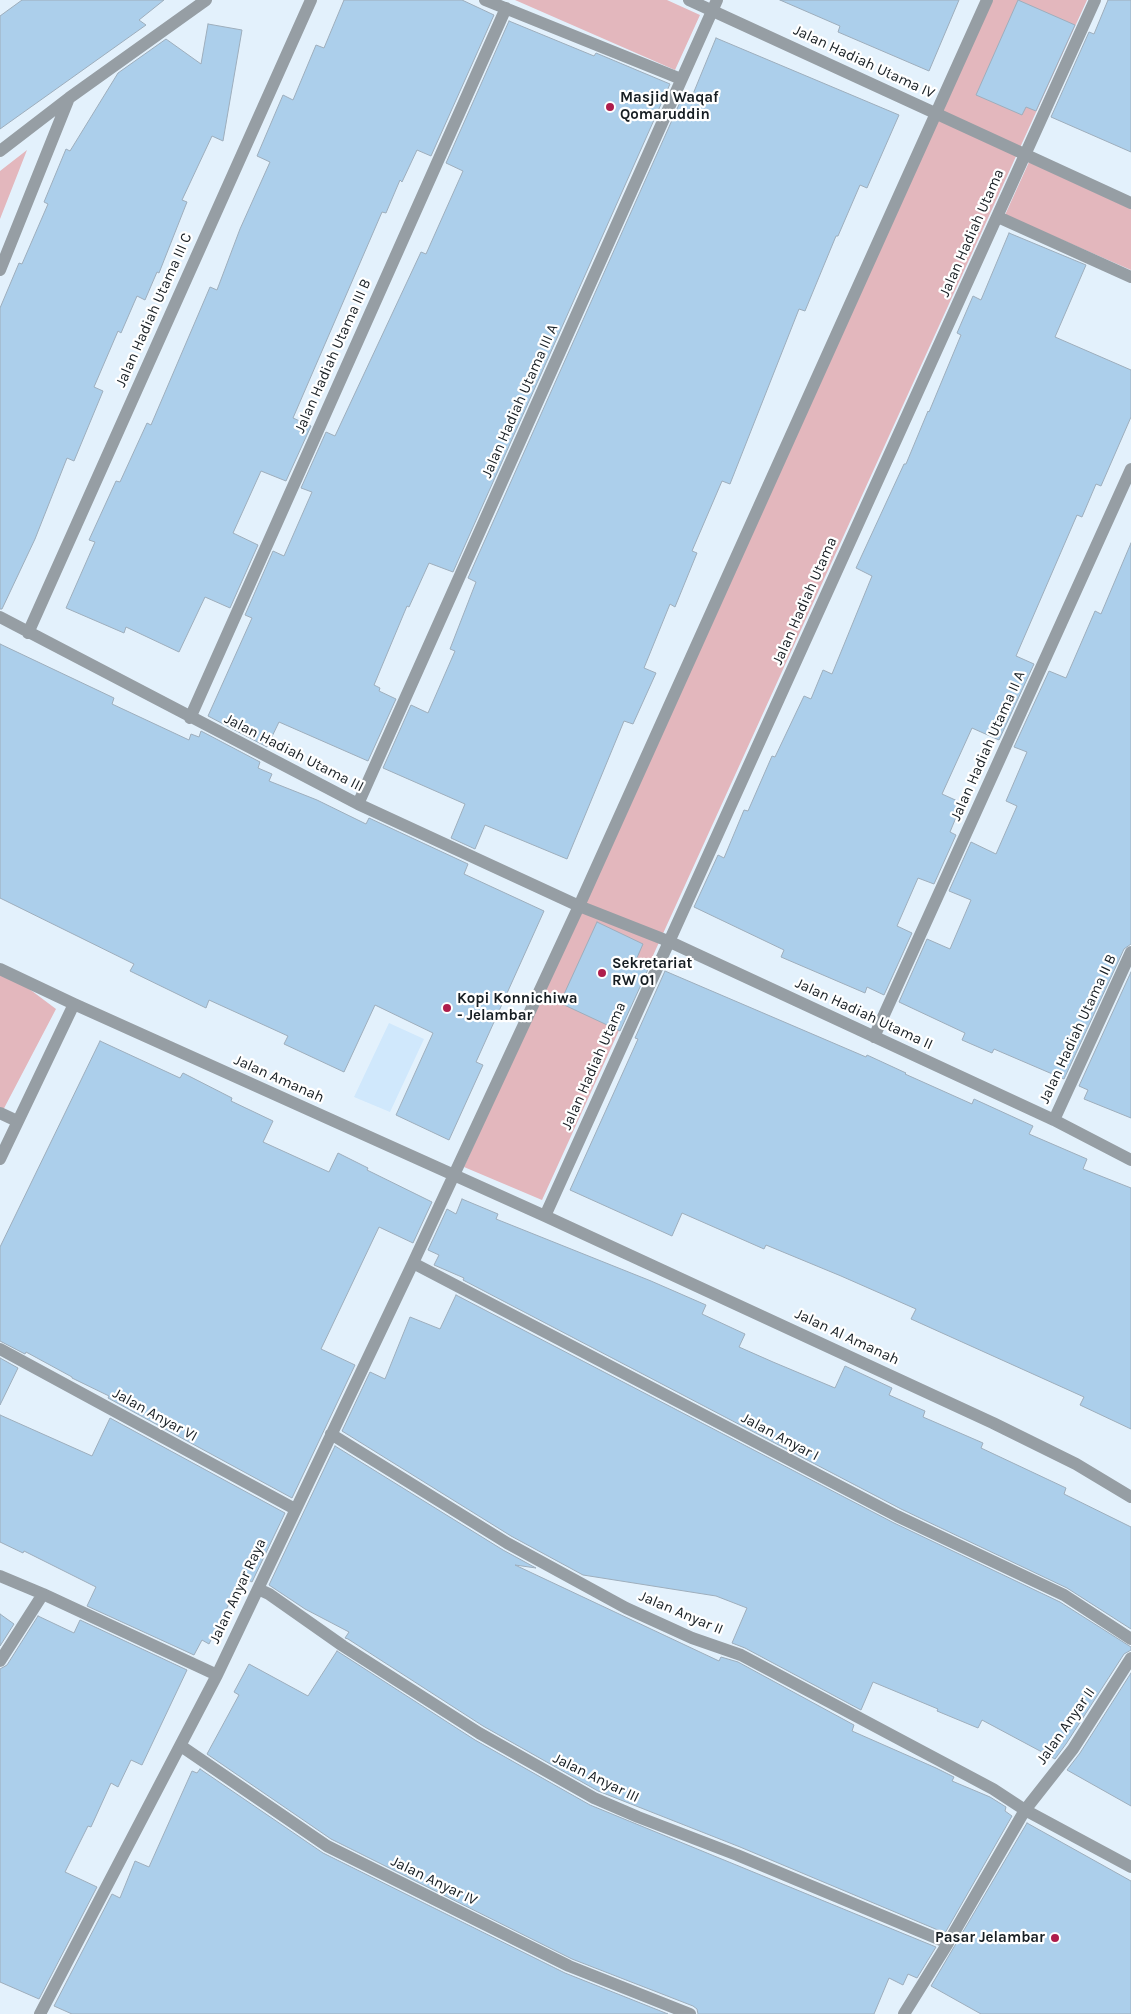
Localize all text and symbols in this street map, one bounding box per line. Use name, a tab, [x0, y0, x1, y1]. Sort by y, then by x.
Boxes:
street label: Jalan Hadiah Utama IV	[790, 21, 938, 103]
place label: Masjid Waqaf Qomaruddin	[620, 89, 719, 124]
marker: Masjid Waqaf Qomaruddin	[604, 101, 616, 113]
street label: Jalan Hadiah Utama	[936, 166, 1008, 300]
street label: Jalan Hadiah Utama III C	[112, 230, 196, 390]
street label: Jalan Hadiah Utama III B	[291, 276, 375, 436]
street label: Jalan Hadiah Utama III A	[478, 321, 562, 481]
street label: Jalan Hadiah Utama	[769, 534, 841, 668]
street label: Jalan Hadiah Utama II A	[947, 668, 1029, 824]
street label: Jalan Hadiah Utama III	[221, 710, 367, 796]
street label: Jalan Hadiah Utama II B	[1035, 951, 1121, 1107]
place label: Sekretariat RW 01	[612, 955, 692, 990]
marker: Sekretariat RW 01	[596, 967, 608, 979]
street label: Jalan Hadiah Utama II	[792, 974, 936, 1054]
place label: Kopi Konnichiwa - Jelambar	[457, 990, 577, 1025]
street label: Jalan Hadiah Utama	[558, 999, 630, 1133]
marker: Kopi Konnichiwa - Jelambar	[441, 1002, 453, 1014]
street label: Jalan Amanah	[231, 1051, 327, 1107]
street label: Jalan Al Amanah	[792, 1305, 902, 1369]
street label: Jalan Anyar VI	[110, 1384, 200, 1446]
street label: Jalan Anyar I	[738, 1409, 822, 1465]
street label: Jalan Anyar Raya	[206, 1536, 270, 1646]
street label: Jalan Anyar II	[636, 1587, 726, 1639]
street label: Jalan Anyar II	[1033, 1684, 1099, 1768]
street label: Jalan Anyar III	[550, 1749, 642, 1807]
street label: Jalan Anyar IV	[388, 1852, 480, 1910]
place label: Pasar Jelambar	[935, 1929, 1045, 1947]
marker: Pasar Jelambar	[1049, 1932, 1061, 1944]

